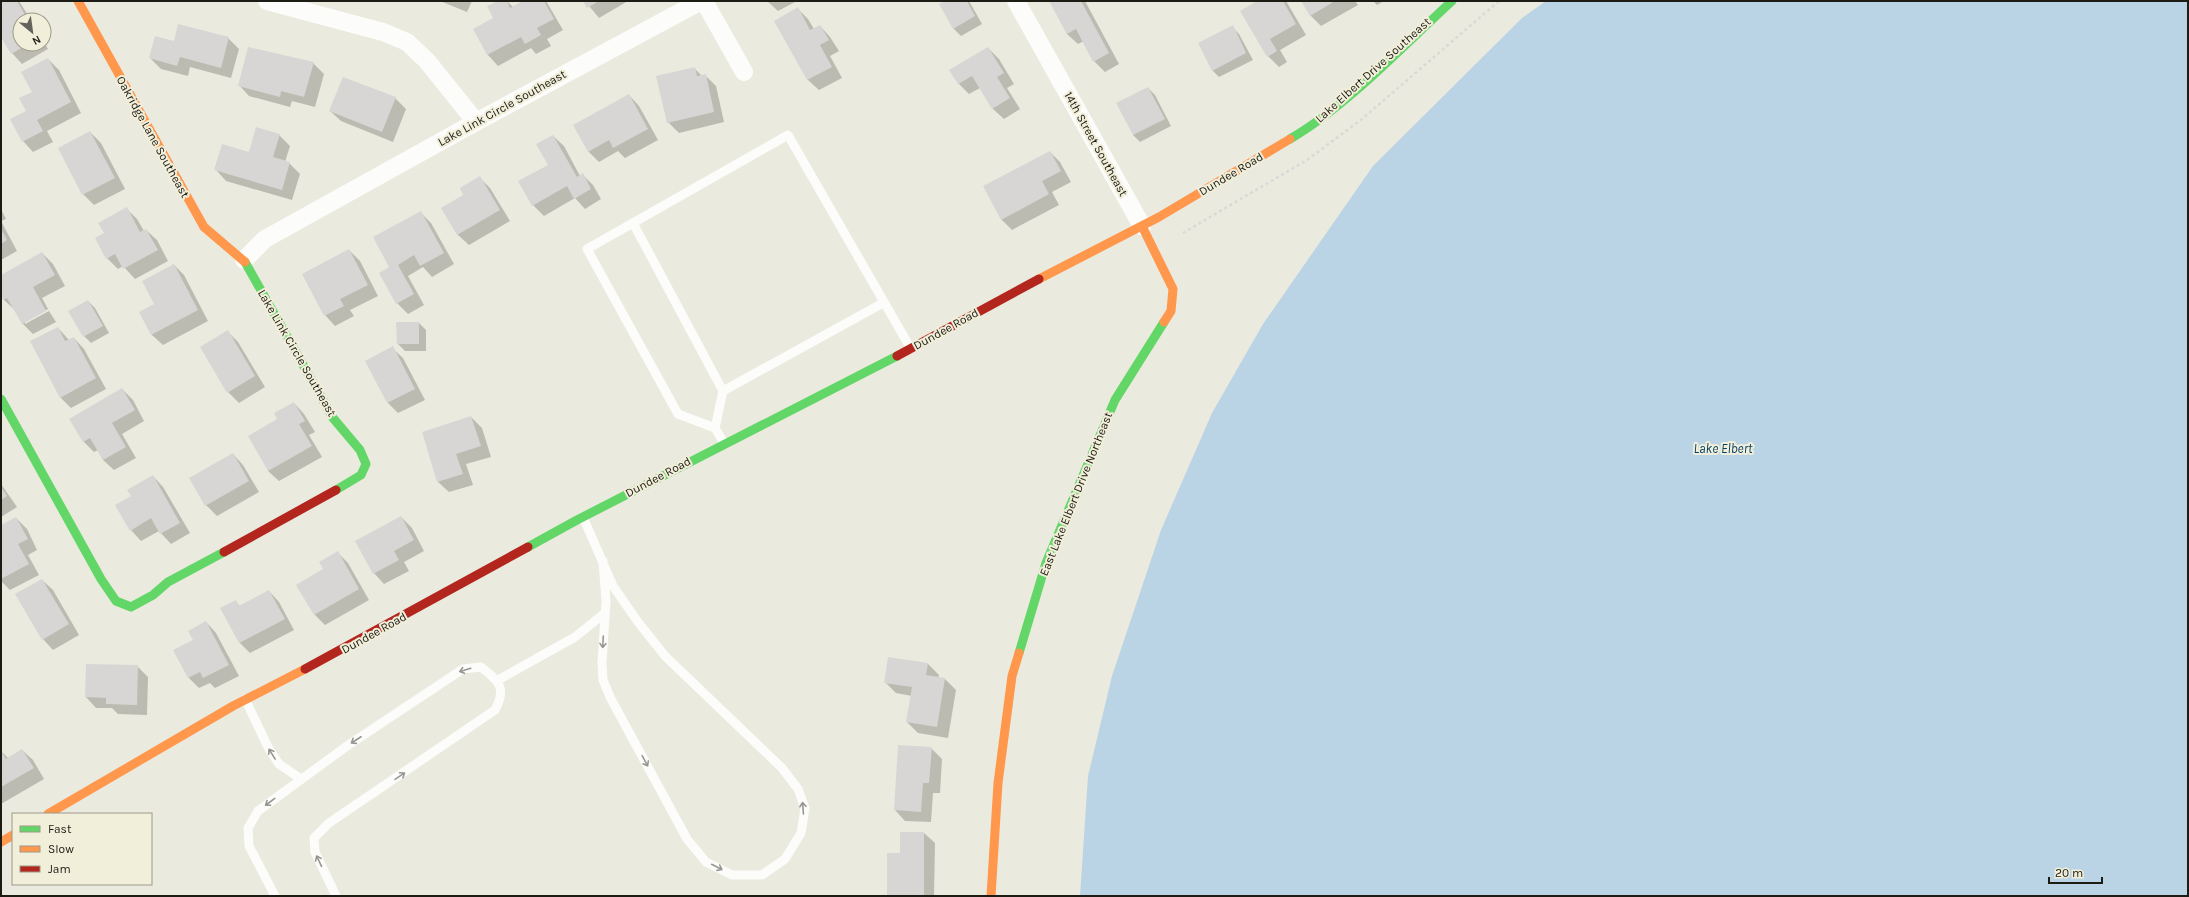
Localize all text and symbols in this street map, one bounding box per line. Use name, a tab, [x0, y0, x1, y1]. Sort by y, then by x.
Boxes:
north arrow	[12, 12, 52, 52]
street label: Lake Elbert Drive Southeast	[1312, 14, 1434, 126]
text: N	[30, 33, 43, 48]
street label: Lake Link Circle Southeast	[436, 67, 569, 149]
street label: Oakridge Lane Southeast	[114, 74, 193, 201]
street label: 14th Street Southeast	[1061, 89, 1131, 199]
street label: Dundee Road	[1196, 149, 1266, 199]
street label: Lake Link Circle Southeast	[255, 287, 339, 419]
street label: Dundee Road	[911, 305, 981, 353]
street label: East Lake Elbert Drive Northeast	[1037, 410, 1116, 578]
water label: Lake Elbert	[1694, 441, 1753, 456]
street label: Dundee Road	[623, 454, 693, 500]
street label: Dundee Road	[339, 609, 409, 657]
one-way arrow	[599, 635, 607, 648]
one-way arrow	[459, 667, 472, 674]
one-way arrow	[351, 736, 362, 744]
one-way arrow	[268, 749, 276, 760]
one-way arrow	[642, 755, 650, 767]
one-way arrow	[394, 772, 405, 780]
one-way arrow	[265, 798, 276, 806]
one-way arrow	[800, 802, 807, 815]
legend	[12, 813, 152, 885]
text: Fast	[48, 822, 72, 836]
text: Slow	[48, 842, 74, 856]
one-way arrow	[315, 855, 322, 867]
scale bar	[2049, 859, 2102, 885]
text: Jam	[48, 862, 71, 876]
one-way arrow	[711, 864, 723, 872]
text: 20 m	[2055, 866, 2083, 880]

